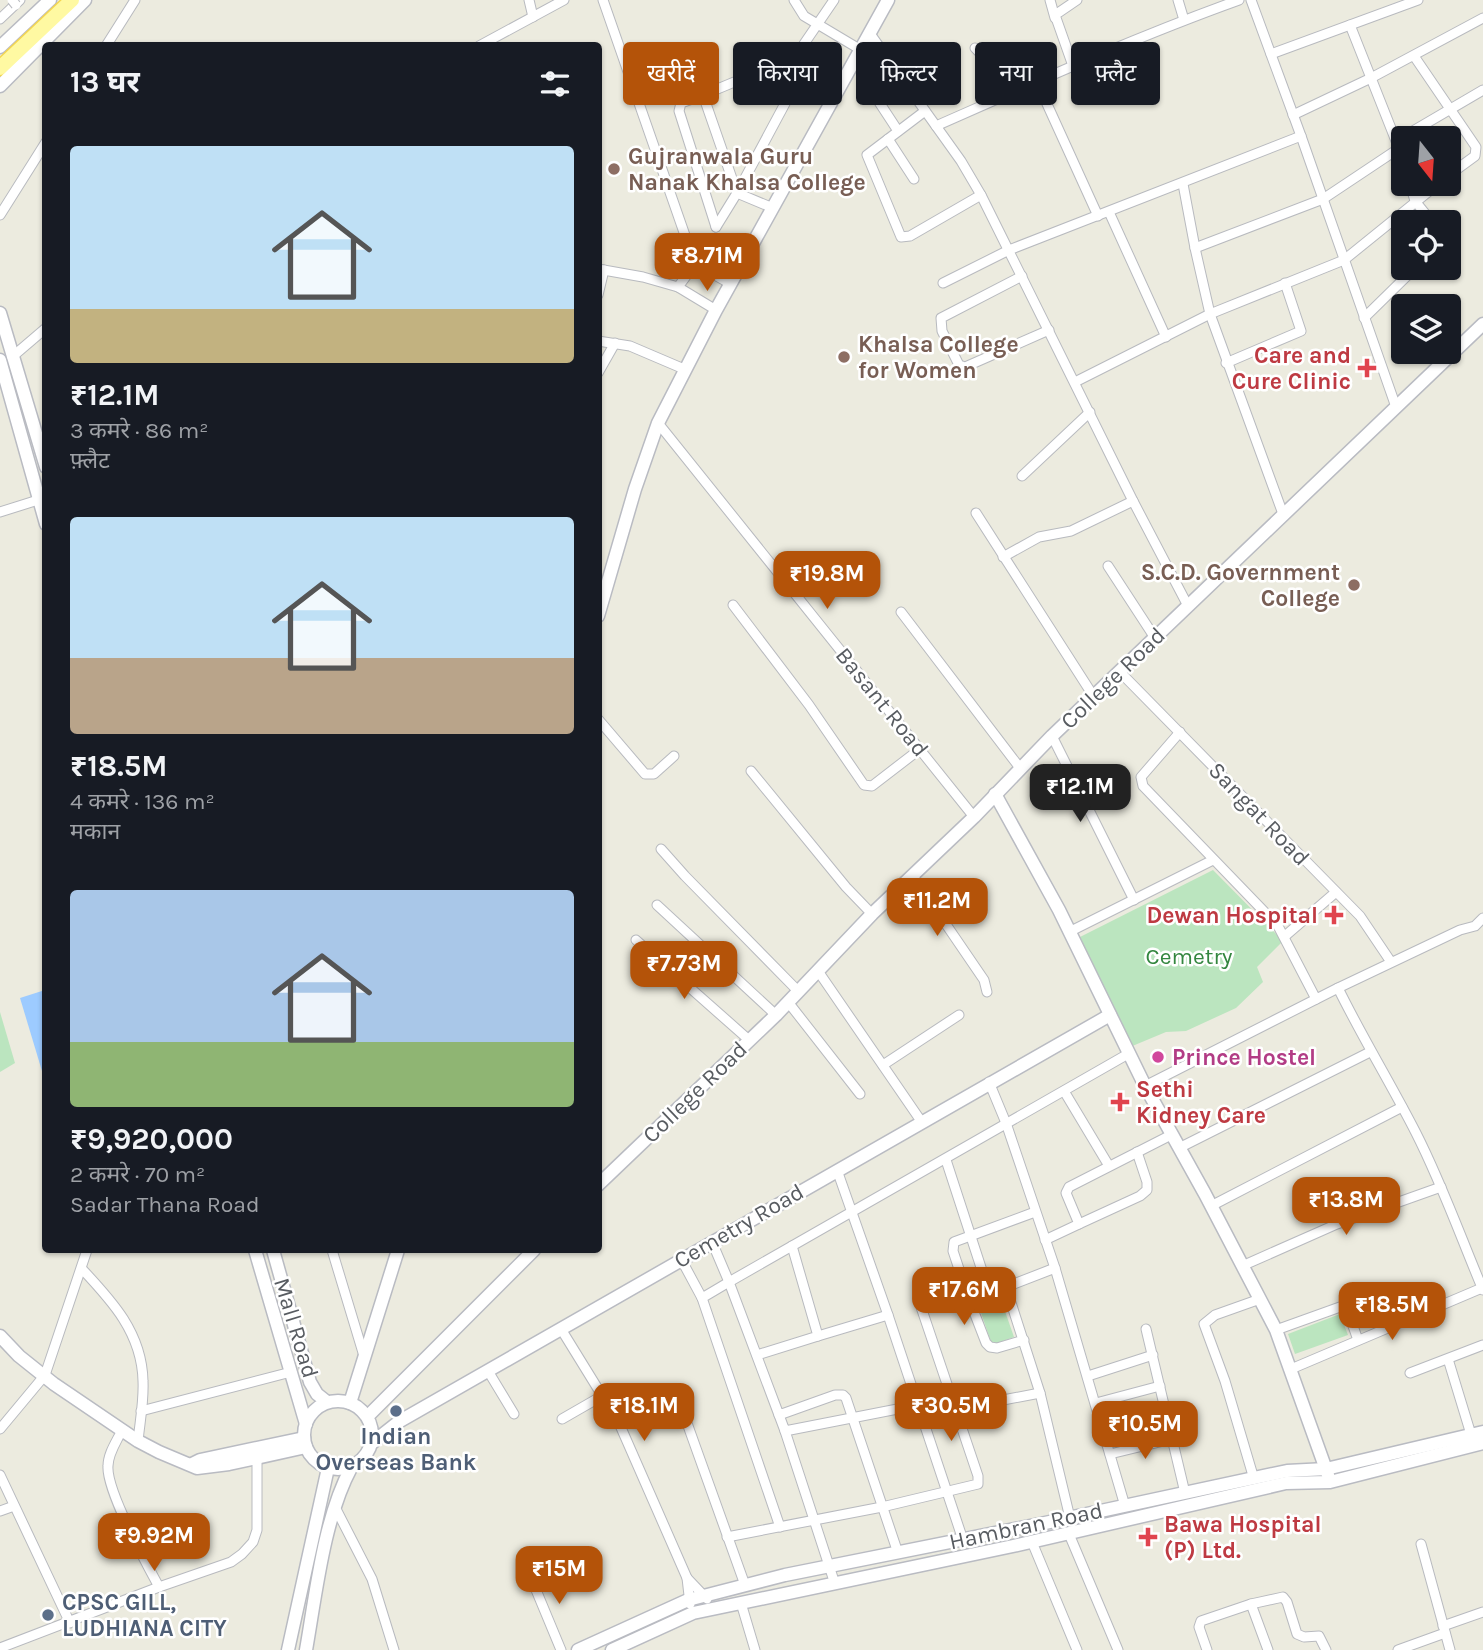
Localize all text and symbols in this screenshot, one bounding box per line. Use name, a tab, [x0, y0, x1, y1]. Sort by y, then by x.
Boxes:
chip: खरीदें	[623, 42, 719, 105]
chip: किराया	[733, 42, 842, 105]
chip: फ़िल्टर	[856, 42, 961, 105]
chip: नया	[975, 42, 1057, 105]
chip: फ़्लैट	[1071, 42, 1160, 105]
text: 13 घर	[70, 64, 140, 100]
icon: filters	[536, 65, 574, 103]
north arrow	[1391, 126, 1461, 196]
map controls	[1391, 126, 1461, 364]
place label: Gujranwala Guru Nanak Khalsa College	[628, 143, 866, 196]
marker: Gujranwala Guru Nanak Khalsa College	[606, 161, 622, 177]
icon: home	[259, 192, 385, 318]
button: locate	[1391, 210, 1461, 280]
pin: ₹8.71M	[650, 233, 764, 293]
text: ₹8.71M	[671, 242, 743, 269]
button: layers	[1391, 294, 1461, 364]
place label: Khalsa College for Women	[858, 331, 1019, 384]
place label: Care and Cure Clinic	[1232, 342, 1351, 395]
marker: Khalsa College for Women	[836, 349, 852, 365]
marker: Care and Cure Clinic	[1357, 358, 1377, 378]
text: ₹12.1M	[70, 377, 159, 413]
text: 3 कमरे · 86 m²	[70, 417, 208, 444]
text: फ़्लैट	[70, 447, 110, 474]
pin: ₹19.8M	[770, 552, 884, 611]
place label: S.C.D. Government College	[1141, 559, 1340, 612]
text: ₹19.8M	[789, 560, 865, 587]
icon: home	[259, 563, 385, 689]
marker: S.C.D. Government College	[1346, 577, 1362, 593]
street label: College Road	[1055, 622, 1171, 734]
street label: Basant Road	[830, 642, 934, 762]
text: ₹18.5M	[70, 748, 167, 784]
street label: Sangat Road	[1203, 757, 1315, 871]
pin: ₹12.1M	[1023, 764, 1137, 824]
text: ₹12.1M	[1046, 773, 1114, 800]
text: 4 कमरे · 136 m²	[70, 788, 215, 815]
text: मकान	[70, 818, 120, 845]
pin: ₹11.2M	[880, 878, 994, 938]
text: ₹11.2M	[903, 887, 971, 914]
place label: Dewan Hospital	[1147, 902, 1318, 929]
marker: Dewan Hospital	[1324, 905, 1344, 925]
icon: home	[259, 935, 385, 1061]
pin: ₹7.73M	[627, 942, 741, 1001]
park label: Cemetry	[1146, 943, 1233, 970]
text: ₹7.73M	[646, 950, 722, 977]
street label: College Road	[637, 1036, 753, 1148]
place label: Prince Hostel	[1172, 1044, 1316, 1071]
marker: Prince Hostel	[1150, 1049, 1166, 1065]
place label: Sethi Kidney Care	[1136, 1076, 1266, 1129]
marker: Sethi Kidney Care	[1110, 1092, 1130, 1112]
text: ₹9,920,000	[70, 1121, 233, 1157]
text: 2 कमरे · 70 m²	[70, 1161, 205, 1188]
street label: Cemetry Road	[669, 1178, 809, 1274]
pin: ₹13.8M	[1289, 1178, 1403, 1237]
text: ₹13.8M	[1308, 1186, 1384, 1213]
text: Sadar Thana Road	[70, 1191, 260, 1218]
pin: ₹17.6M	[907, 1268, 1021, 1327]
street label: Mall Road	[268, 1275, 324, 1381]
text: ₹17.6M	[928, 1276, 1000, 1303]
pin: ₹18.5M	[1335, 1282, 1449, 1342]
text: ₹18.5M	[1355, 1291, 1429, 1318]
pin: ₹18.1M	[587, 1384, 701, 1443]
pin: ₹30.5M	[894, 1384, 1008, 1443]
text: ₹18.1M	[609, 1392, 679, 1419]
text: ₹30.5M	[911, 1392, 991, 1419]
pin: ₹10.5M	[1088, 1402, 1202, 1461]
marker: Indian Overseas Bank	[388, 1403, 404, 1419]
text: ₹10.5M	[1108, 1410, 1182, 1437]
place label: Indian Overseas Bank	[316, 1423, 477, 1476]
street label: Hambran Road	[947, 1497, 1105, 1555]
place label: Bawa Hospital (P) Ltd.	[1164, 1511, 1322, 1564]
pin: ₹9.92M	[97, 1514, 211, 1573]
text: ₹9.92M	[114, 1522, 194, 1549]
marker: Bawa Hospital (P) Ltd.	[1138, 1527, 1158, 1547]
pin: ₹15M	[518, 1546, 600, 1606]
text: ₹15M	[532, 1555, 586, 1582]
place label: CPSC GILL, LUDHIANA CITY	[62, 1589, 227, 1642]
marker: CPSC GILL, LUDHIANA CITY	[40, 1607, 56, 1623]

